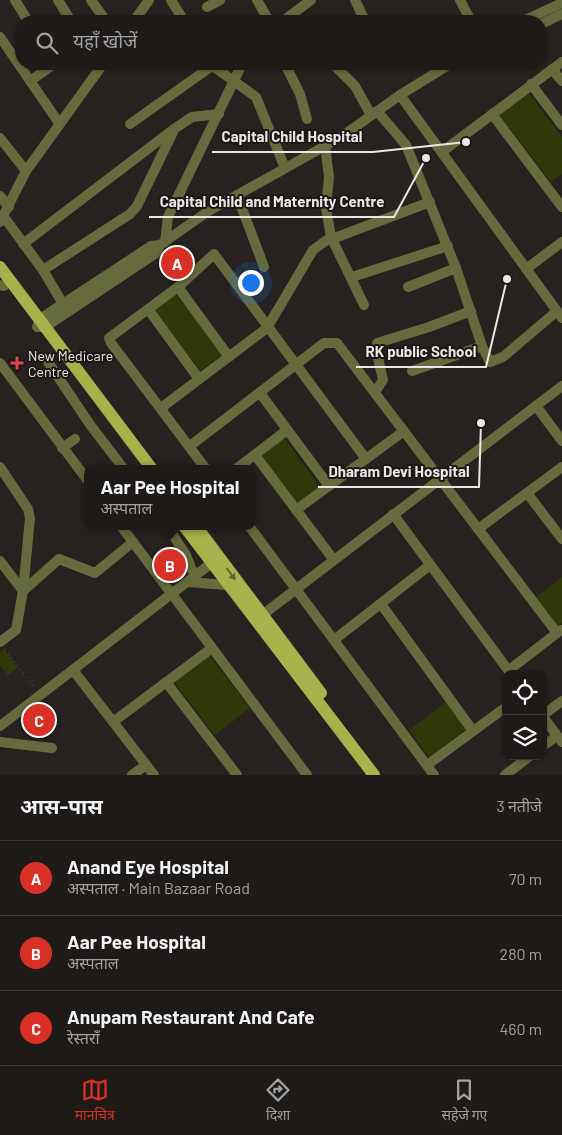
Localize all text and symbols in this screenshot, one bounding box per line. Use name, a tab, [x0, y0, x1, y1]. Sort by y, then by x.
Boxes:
search box	[15, 15, 547, 70]
icon: search	[33, 29, 61, 57]
text: यहाँ खोजें	[73, 29, 137, 52]
callout: Capital Child Hospital	[212, 122, 373, 152]
text: Capital Child Hospital	[222, 127, 362, 145]
callout: Capital Child and Maternity Centre	[149, 187, 394, 217]
text: Capital Child and Maternity Centre	[160, 192, 384, 210]
pin: A	[161, 244, 193, 282]
your location	[238, 270, 264, 296]
callout: RK public School	[356, 337, 486, 367]
text: RK public School	[366, 342, 476, 360]
place label: New Medicare Centre	[28, 347, 113, 380]
marker: New Medicare Centre	[10, 356, 24, 370]
callout: Dharam Devi Hospital	[318, 457, 479, 487]
text: Dharam Devi Hospital	[328, 462, 470, 480]
popup	[84, 465, 256, 530]
text: Aar Pee Hospital	[101, 475, 239, 498]
text: अस्पताल	[101, 498, 152, 517]
pin: B	[154, 546, 186, 584]
one-way arrow	[226, 567, 236, 581]
map controls	[502, 670, 547, 760]
button: locate	[502, 670, 547, 715]
pin: C	[23, 701, 55, 739]
button: layers	[502, 715, 547, 760]
text: आस-पास	[20, 793, 103, 818]
text: 3 नतीजे	[497, 796, 542, 815]
text: Anand Eye Hospital	[67, 855, 229, 878]
text: A	[31, 869, 41, 888]
text: 70 m	[509, 869, 542, 888]
text: अस्पताल · Main Bazaar Road	[67, 878, 250, 897]
text: Aar Pee Hospital	[67, 930, 206, 953]
text: B	[31, 944, 41, 963]
text: 280 m	[500, 944, 542, 963]
text: अस्पताल	[67, 953, 119, 972]
text: Anupam Restaurant And Cafe	[67, 1005, 315, 1028]
text: C	[31, 1019, 41, 1038]
text: 460 m	[499, 1019, 542, 1038]
text: रेस्तराँ	[67, 1028, 100, 1047]
tab: मानचित्र	[75, 1076, 115, 1126]
tab: दिशा	[264, 1076, 292, 1126]
tab: सहेजे गए	[442, 1076, 487, 1126]

